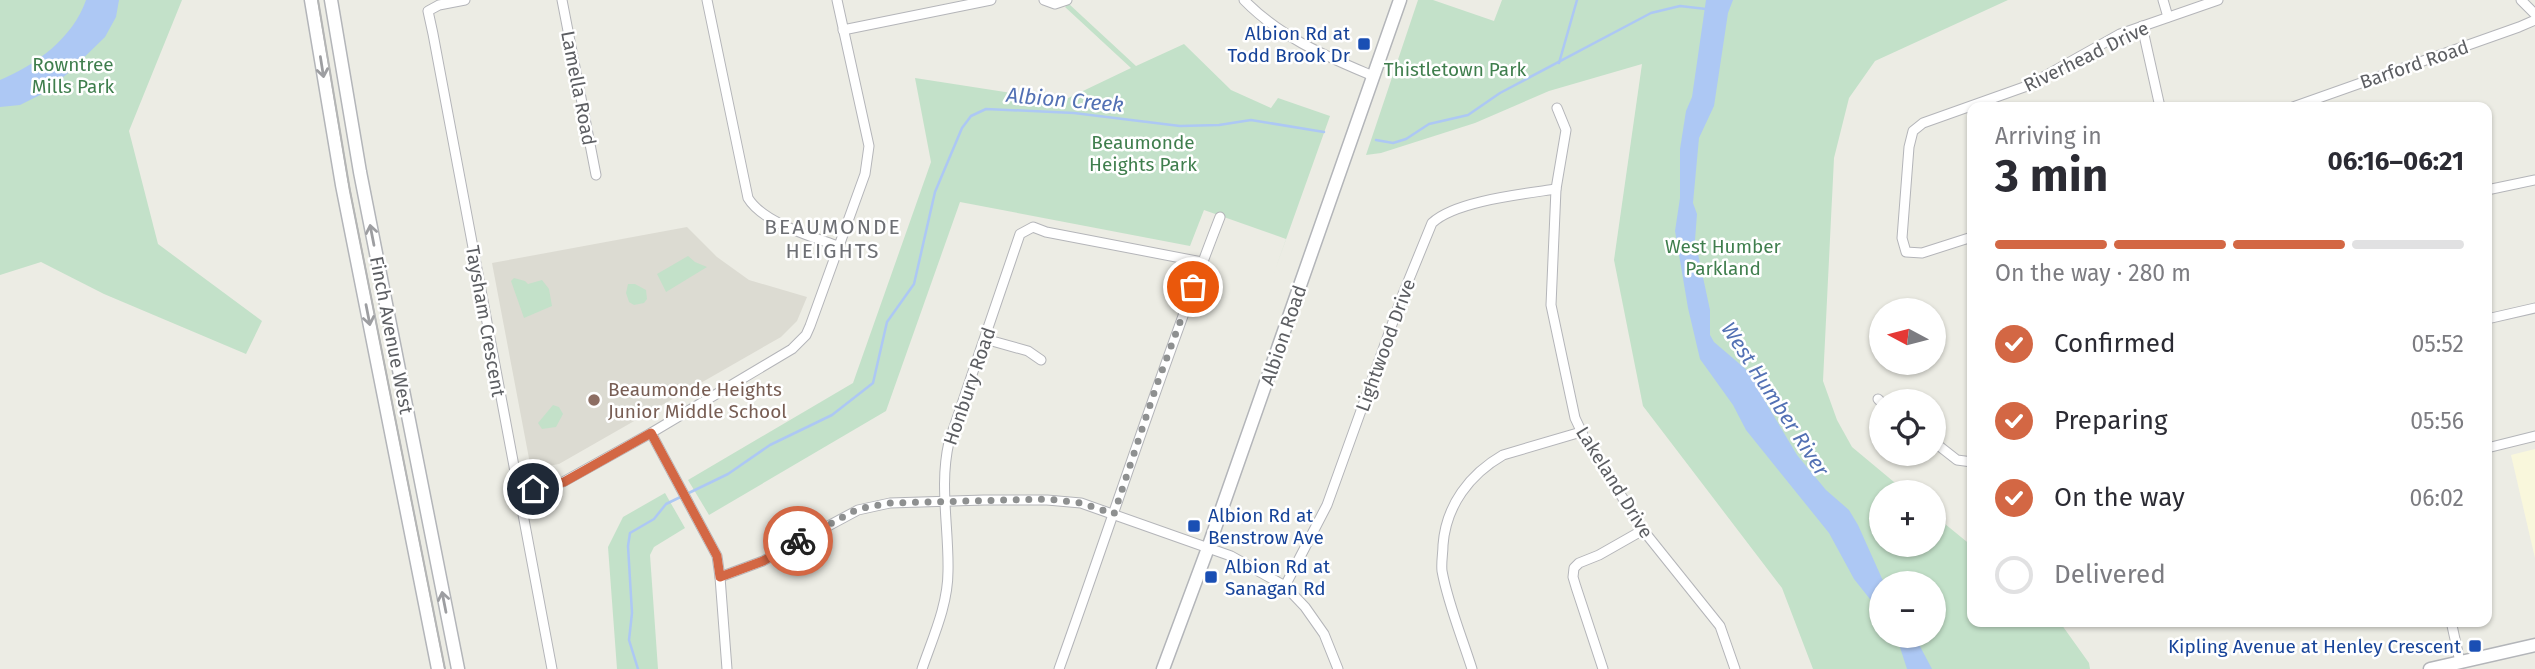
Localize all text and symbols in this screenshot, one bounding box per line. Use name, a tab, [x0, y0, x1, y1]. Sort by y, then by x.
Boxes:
street label: Riverhead Drive	[2020, 16, 2153, 97]
place label: Albion Rd at Todd Brook Dr	[1228, 22, 1351, 67]
street label: Lamella Road	[556, 29, 601, 147]
street label: Barford Road	[2357, 35, 2472, 94]
marker: Albion Rd at Todd Brook Dr	[1356, 36, 1372, 52]
park label: Rowntree Mills Park	[32, 53, 115, 98]
one-way arrow	[316, 56, 329, 78]
park label: Thistletown Park	[1384, 58, 1527, 81]
water label: Albion Creek	[1004, 82, 1125, 118]
text: Arriving in	[1995, 122, 2102, 150]
park label: Beaumonde Heights Park	[1089, 131, 1197, 176]
text: 06:16–06:21	[2327, 146, 2464, 177]
text: 3 min	[1995, 148, 2108, 203]
district label: BEAUMONDE HEIGHTS	[764, 214, 902, 264]
one-way arrow	[365, 224, 378, 247]
park label: West Humber Parkland	[1665, 235, 1782, 280]
street label: Taysham Crescent	[461, 244, 510, 399]
street label: Finch Avenue West	[365, 254, 418, 416]
pin	[1163, 257, 1223, 317]
text: On the way · 280 m	[1995, 259, 2191, 287]
icon: bag	[1174, 268, 1212, 306]
street label: Lightwood Drive	[1351, 276, 1420, 415]
street label: Albion Road	[1256, 282, 1311, 388]
north arrow	[1869, 298, 1946, 374]
map controls	[1869, 298, 1946, 648]
one-way arrow	[362, 303, 375, 326]
water label: West Humber River	[1716, 317, 1835, 482]
street label: Honbury Road	[939, 324, 1000, 448]
icon: check	[1995, 325, 2033, 363]
text: Confirmed	[2054, 328, 2175, 359]
text: 05:52	[2411, 330, 2464, 358]
place label: Beaumonde Heights Junior Middle School	[608, 378, 787, 423]
button: locate	[1869, 389, 1946, 466]
marker: Beaumonde Heights Junior Middle School	[586, 392, 602, 408]
icon: check	[1995, 402, 2033, 440]
text: Preparing	[2054, 405, 2167, 436]
text: 05:56	[2410, 407, 2464, 435]
street label: Lakeland Drive	[1571, 422, 1658, 542]
pin	[503, 459, 563, 519]
icon: home	[514, 470, 552, 508]
icon: check	[1995, 479, 2033, 517]
button: +	[1869, 480, 1946, 557]
text: On the way	[2054, 482, 2185, 513]
text: 06:02	[2409, 484, 2464, 512]
place label: Albion Rd at Benstrow Ave	[1208, 504, 1324, 549]
courier	[763, 506, 833, 576]
marker: Albion Rd at Benstrow Ave	[1186, 518, 1202, 534]
icon: bike	[779, 522, 817, 560]
place label: Albion Rd at Sanagan Rd	[1225, 555, 1330, 600]
text: Delivered	[2054, 559, 2166, 590]
marker: Albion Rd at Sanagan Rd	[1203, 569, 1219, 585]
button: −	[1869, 571, 1946, 648]
one-way arrow	[437, 591, 451, 614]
place label: Kipling Avenue at Henley Crescent	[2168, 635, 2461, 658]
marker: Kipling Avenue at Henley Crescent	[2467, 638, 2483, 654]

